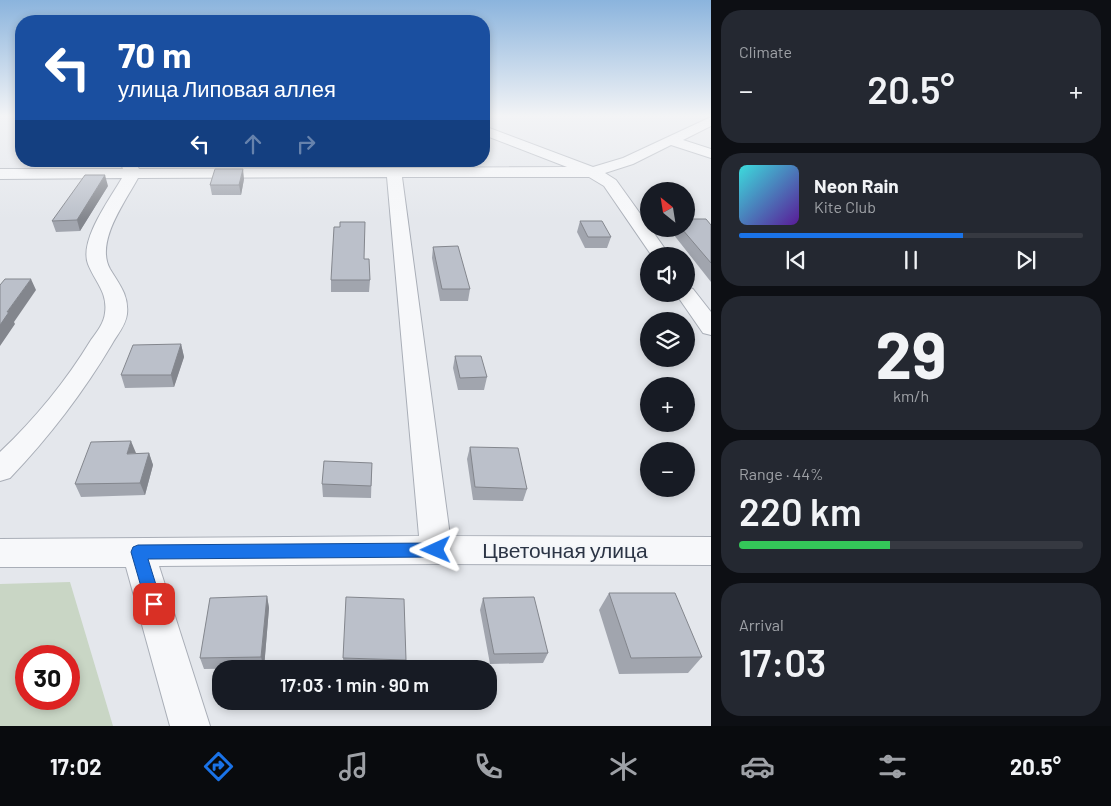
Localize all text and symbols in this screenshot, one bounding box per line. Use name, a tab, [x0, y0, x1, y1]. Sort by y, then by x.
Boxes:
text: 70 m	[118, 33, 192, 75]
icon: left	[35, 35, 100, 100]
text: Climate	[739, 42, 792, 61]
text: 20.5°	[867, 66, 955, 112]
text: −	[739, 73, 753, 107]
text: +	[1069, 73, 1083, 107]
text: улица Липовая аллея	[118, 75, 336, 101]
icon: left	[186, 130, 214, 158]
icon: ahead	[239, 130, 267, 158]
icon: right	[292, 130, 320, 158]
text: Neon Rain	[814, 174, 899, 197]
north arrow	[640, 182, 695, 238]
map controls	[640, 182, 695, 497]
text: Kite Club	[814, 197, 876, 216]
icon: previous	[782, 246, 810, 274]
icon: pause	[897, 246, 925, 274]
icon: next	[1012, 246, 1040, 274]
button: sound	[640, 247, 695, 302]
button: layers	[640, 312, 695, 367]
text: 29	[876, 314, 946, 392]
button: +	[640, 377, 695, 432]
text: km/h	[893, 386, 929, 405]
button: −	[640, 442, 695, 497]
text: Range · 44%	[739, 464, 824, 483]
text: 220 km	[739, 488, 861, 534]
position arrow	[409, 523, 461, 575]
street label: Цветочная улица	[482, 537, 648, 562]
pin	[133, 583, 175, 625]
icon: arrive	[140, 590, 168, 618]
text: Arrival	[739, 615, 784, 634]
text: 17:03	[739, 639, 826, 685]
speed limit sign: 30	[15, 645, 80, 710]
text: 17:03 · 1 min · 90 m	[280, 673, 429, 696]
icon: directions	[201, 749, 236, 784]
icon: music	[336, 749, 371, 784]
icon: phone	[471, 749, 506, 784]
icon: climate	[606, 749, 641, 784]
icon: car	[740, 749, 775, 784]
icon: filters	[875, 749, 910, 784]
text: 17:02	[50, 753, 101, 779]
text: 20.5°	[1010, 753, 1061, 779]

